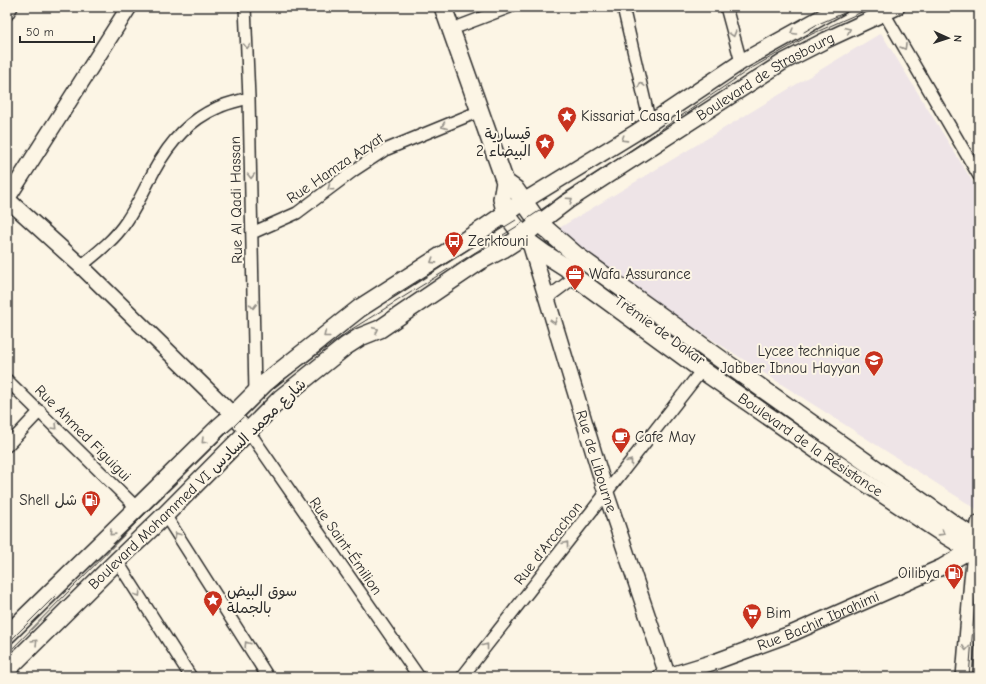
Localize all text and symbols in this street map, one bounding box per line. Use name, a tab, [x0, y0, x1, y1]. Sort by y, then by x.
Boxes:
scale bar	[20, 18, 94, 44]
north arrow	[928, 18, 968, 58]
text: 50 m	[26, 25, 54, 39]
one-way arrow	[844, 27, 851, 35]
street label: Boulevard de Strasbourg	[693, 28, 837, 125]
one-way arrow	[790, 28, 797, 35]
one-way arrow	[729, 31, 737, 38]
text: N	[951, 35, 964, 42]
one-way arrow	[242, 43, 251, 49]
one-way arrow	[899, 43, 906, 50]
one-way arrow	[637, 82, 645, 88]
place icon: Kissariat Casa 1	[556, 105, 578, 133]
place label: Kissariat Casa 1	[581, 107, 681, 125]
one-way arrow	[440, 121, 447, 129]
place label: قيسارية البيضاء 2	[476, 125, 531, 160]
street label: Rue Hamza Azyat	[283, 129, 387, 207]
place icon: قيسارية البيضاء 2	[534, 132, 556, 160]
one-way arrow	[621, 135, 628, 142]
street label: Rue Al Qadi Hassan	[226, 136, 246, 264]
one-way arrow	[247, 173, 255, 179]
one-way arrow	[328, 183, 335, 190]
one-way arrow	[566, 197, 573, 205]
bus stop icon: Zerktouni	[443, 230, 465, 258]
place label: Zerktouni	[468, 232, 529, 250]
one-way arrow	[430, 256, 437, 264]
office icon: Wafa Assurance	[564, 263, 586, 291]
place label: Wafa Assurance	[589, 265, 691, 283]
street label: Trémie de Dakar	[611, 291, 709, 369]
one-way arrow	[249, 303, 257, 309]
one-way arrow	[549, 317, 558, 324]
one-way arrow	[372, 327, 380, 335]
one-way arrow	[323, 330, 330, 337]
place label: Lycee technique Jabber Ibnou Hayyan	[720, 342, 860, 377]
school or university icon: Lycee technique Jabber Ibnou Hayyan	[863, 349, 885, 377]
street label: Boulevard Mohammed VI شارع محمد السادس	[84, 375, 310, 594]
street label: Rue Ahmed Figuigui	[31, 381, 135, 485]
street label: Boulevard de la Résistance	[735, 389, 887, 501]
street label: Rue de Libourne	[572, 408, 621, 515]
one-way arrow	[50, 422, 58, 430]
cafe icon: Cafe May	[610, 426, 632, 454]
place label: Cafe May	[635, 428, 696, 446]
one-way arrow	[201, 437, 209, 444]
one-way arrow	[625, 460, 632, 467]
fuel station icon: Shell شل	[80, 489, 102, 517]
place label: Shell شل	[19, 491, 77, 509]
street label: Rue Saint-Émilion	[306, 493, 387, 598]
street label: Rue d'Arcachon	[510, 498, 586, 588]
one-way arrow	[109, 528, 117, 536]
one-way arrow	[937, 528, 944, 535]
one-way arrow	[174, 532, 182, 539]
one-way arrow	[562, 541, 569, 548]
fuel station icon: Oilibya	[943, 562, 965, 590]
place label: Oilibya	[898, 564, 940, 582]
place label: سوق البيض بالجملة	[227, 582, 297, 617]
street label: Rue Bachir Ibrahimi	[755, 587, 882, 654]
place icon: سوق البيض بالجملة	[202, 589, 224, 617]
one-way arrow	[133, 590, 140, 597]
supermarket icon: Bim	[741, 602, 763, 630]
place label: Bim	[766, 604, 791, 622]
one-way arrow	[30, 639, 38, 647]
one-way arrow	[244, 641, 252, 648]
one-way arrow	[482, 644, 489, 651]
one-way arrow	[962, 645, 971, 651]

